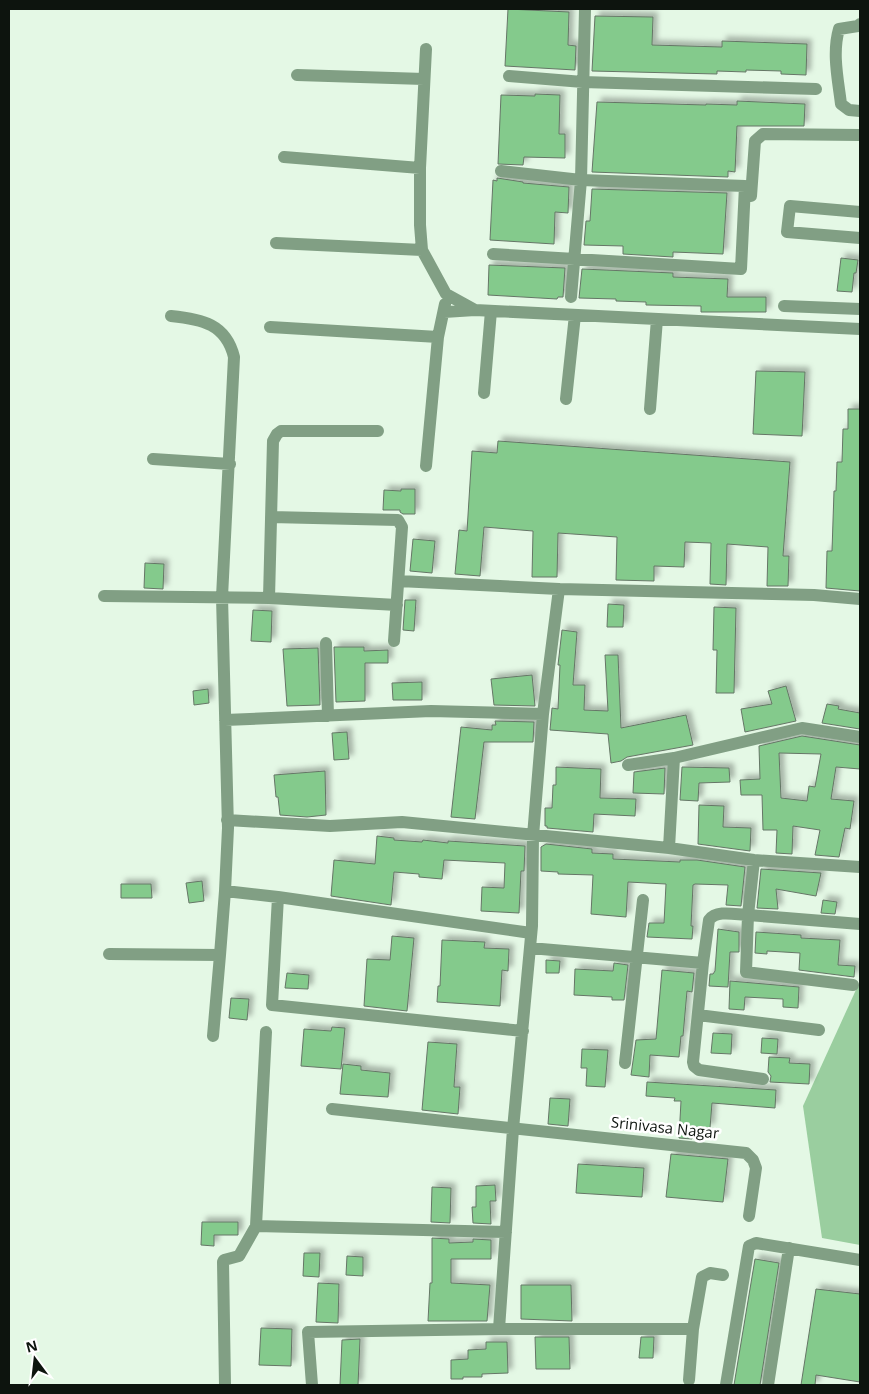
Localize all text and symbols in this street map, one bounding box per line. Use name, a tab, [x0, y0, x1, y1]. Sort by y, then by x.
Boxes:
street label: Srinivasa Nagar	[610, 1111, 720, 1143]
north arrow	[10, 1334, 60, 1384]
text: N	[24, 1335, 39, 1357]

